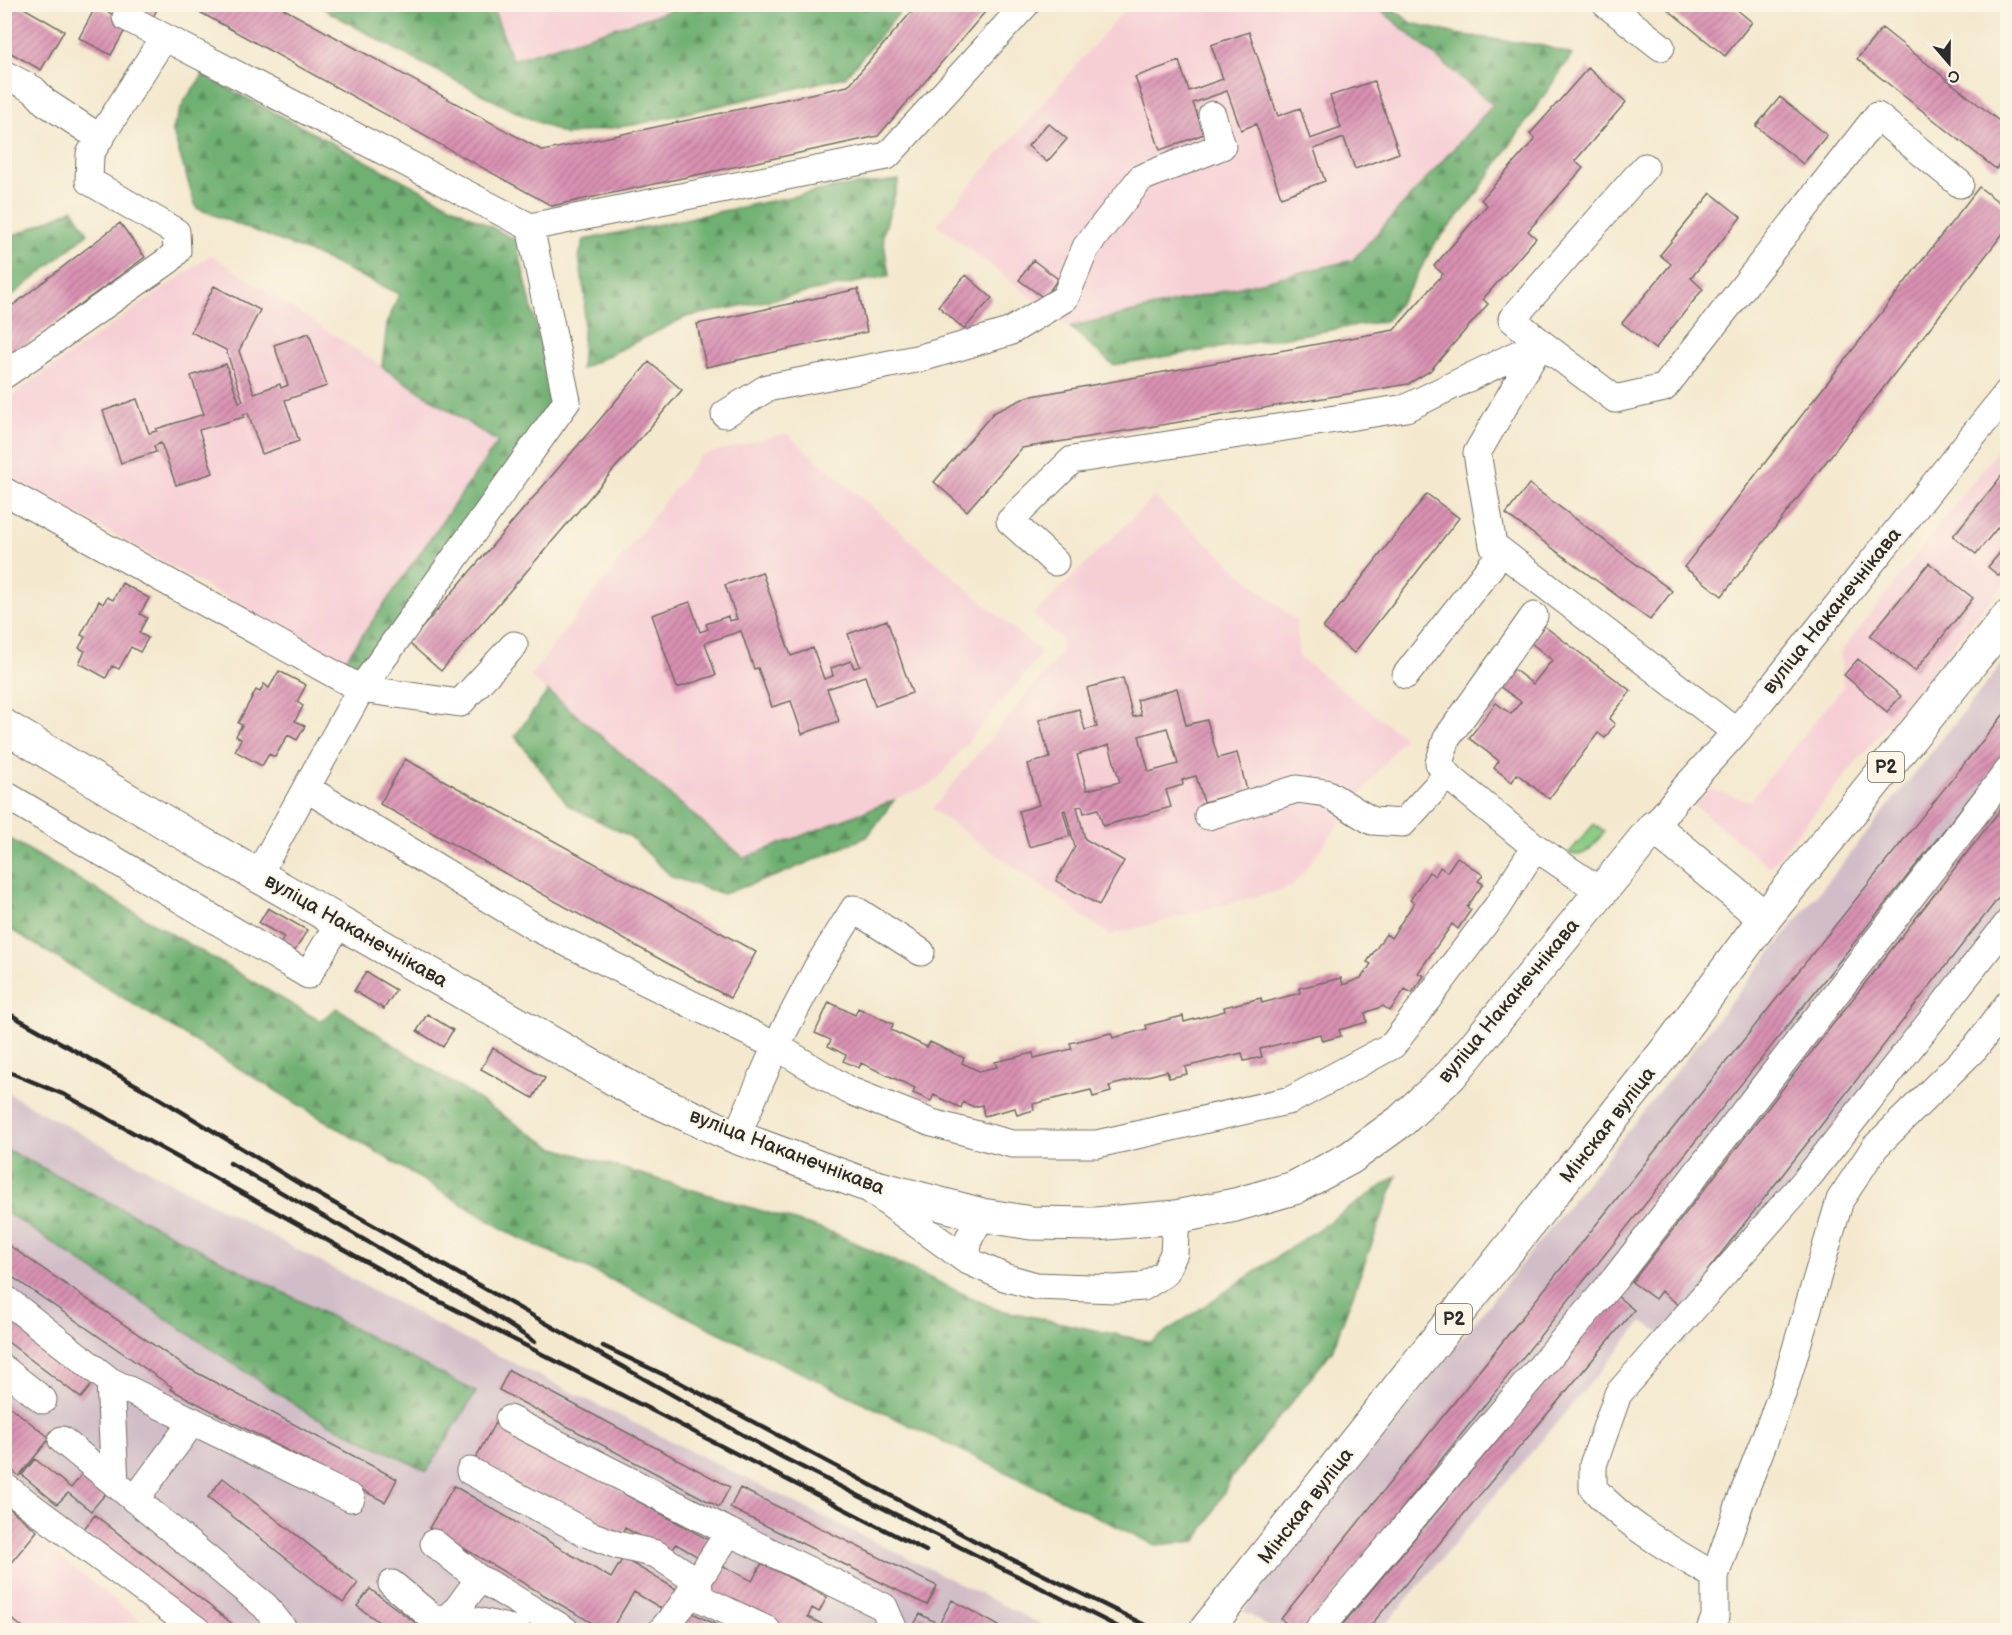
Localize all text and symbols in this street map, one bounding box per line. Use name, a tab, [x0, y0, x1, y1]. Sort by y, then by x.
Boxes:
north arrow	[1919, 33, 1979, 93]
text: С	[1945, 65, 1962, 87]
street label: вуліца Наканечнікава	[1757, 523, 1907, 699]
road number: Р2	[1868, 752, 1904, 782]
street label: вуліца Наканечнікава	[260, 869, 452, 993]
street label: вуліца Наканечнікава	[1433, 914, 1585, 1088]
street label: Мінская вуліца	[1555, 1062, 1661, 1188]
street label: вуліца Наканечнікава	[686, 1104, 888, 1200]
road number: Р2	[1436, 1304, 1472, 1334]
street label: Мінская вуліца	[1253, 1443, 1359, 1569]

